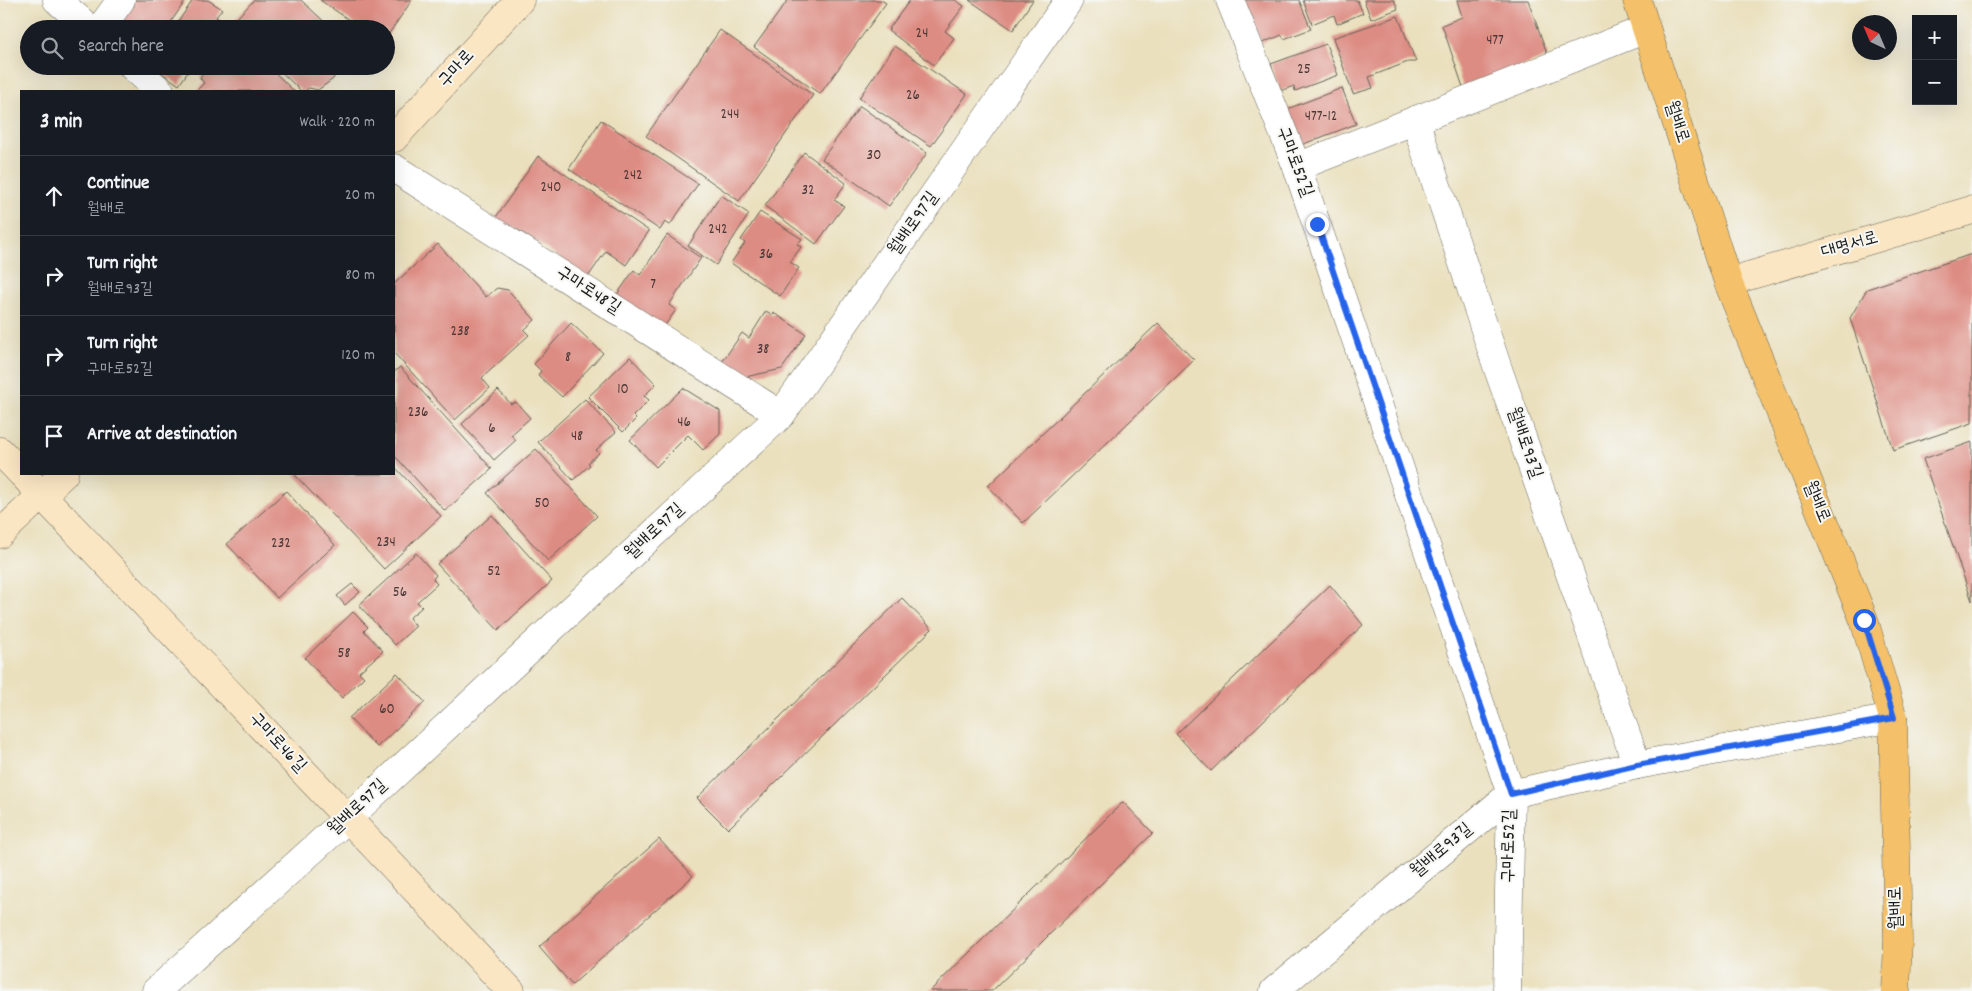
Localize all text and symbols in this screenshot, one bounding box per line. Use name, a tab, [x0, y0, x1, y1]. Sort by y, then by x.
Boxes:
north arrow	[1852, 15, 1897, 60]
map controls	[1912, 15, 1957, 105]
button: +	[1912, 15, 1957, 60]
search box	[20, 20, 395, 75]
house number: 24	[916, 23, 928, 45]
house number: 477	[1486, 30, 1504, 52]
icon: search	[38, 34, 66, 62]
text: Search here	[78, 34, 164, 61]
street label: 구마로	[433, 44, 481, 94]
house number: 25	[1297, 59, 1311, 81]
button: −	[1912, 60, 1957, 105]
house number: 26	[906, 85, 920, 107]
street label: 월배로	[1657, 97, 1695, 147]
house number: 244	[720, 104, 740, 126]
house number: 477-12	[1305, 106, 1337, 128]
text: 3 min	[40, 108, 82, 138]
text: Walk · 220 m	[300, 111, 375, 134]
street label: 구마로52길	[1269, 123, 1319, 202]
house number: 30	[867, 145, 881, 167]
house number: 242	[623, 165, 643, 187]
text: Continue	[87, 171, 149, 198]
house number: 240	[541, 177, 561, 199]
house number: 32	[801, 180, 815, 202]
icon: ahead	[40, 182, 68, 210]
text: 20 m	[345, 184, 375, 207]
street label: 월배로97길	[883, 186, 945, 261]
text: 월배로	[87, 198, 126, 221]
route end	[1306, 213, 1329, 236]
house number: 242	[708, 219, 728, 241]
street label: 대명서로	[1819, 226, 1881, 266]
house number: 36	[759, 244, 773, 266]
text: Turn right	[87, 251, 158, 278]
street label: 구마로48길	[551, 261, 626, 322]
icon: right	[40, 262, 68, 290]
text: 80 m	[345, 264, 375, 287]
house number: 7	[650, 274, 656, 296]
text: 월배로93길	[87, 278, 153, 301]
house number: 238	[450, 321, 470, 343]
text: Turn right	[87, 331, 158, 358]
house number: 38	[757, 339, 769, 361]
icon: right	[40, 342, 68, 370]
text: 120 m	[341, 344, 375, 367]
house number: 8	[565, 347, 571, 369]
text: 구마로52길	[87, 358, 153, 381]
house number: 10	[617, 379, 629, 401]
house number: 236	[408, 402, 428, 424]
street label: 월배로93길	[1500, 404, 1548, 483]
house number: 46	[677, 412, 691, 434]
house number: 6	[488, 418, 496, 440]
icon: arrive	[40, 422, 68, 450]
text: Arrive at destination	[87, 422, 237, 449]
house number: 48	[571, 426, 583, 448]
street label: 월배로	[1796, 477, 1836, 527]
house number: 50	[534, 493, 550, 515]
street label: 월배로97길	[620, 498, 691, 566]
house number: 234	[376, 532, 396, 554]
house number: 232	[271, 533, 291, 555]
house number: 52	[487, 561, 501, 583]
house number: 56	[393, 582, 407, 604]
route start	[1853, 609, 1876, 632]
house number: 58	[338, 643, 350, 665]
house number: 60	[379, 699, 395, 721]
street label: 구마로46길	[243, 707, 312, 779]
street label: 월배로97길	[323, 774, 394, 842]
street label: 구마로52길	[1497, 808, 1523, 883]
street label: 월배로93길	[1406, 817, 1479, 884]
street label: 월배로	[1884, 886, 1910, 930]

